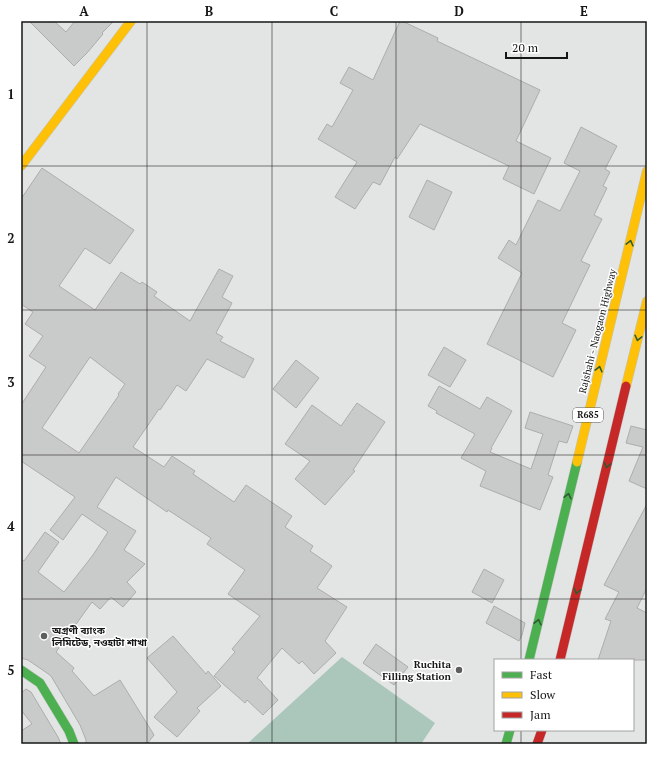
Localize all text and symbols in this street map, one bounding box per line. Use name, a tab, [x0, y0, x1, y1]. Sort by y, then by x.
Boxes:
text: A	[79, 2, 89, 20]
text: B	[205, 2, 213, 20]
text: C	[330, 2, 338, 20]
text: D	[454, 2, 464, 20]
text: E	[580, 2, 588, 20]
scale bar	[506, 34, 567, 60]
text: 20 m	[512, 40, 539, 55]
text: 1	[7, 85, 15, 103]
text: 2	[7, 229, 15, 247]
one-way arrow	[625, 240, 633, 246]
street label: Rajshahi - Naogaon Highway	[576, 267, 619, 395]
one-way arrow	[634, 335, 642, 342]
one-way arrow	[594, 366, 602, 372]
text: 3	[7, 373, 15, 391]
road number: R685	[573, 408, 603, 422]
one-way arrow	[604, 462, 612, 468]
one-way arrow	[564, 492, 572, 499]
text: 4	[7, 517, 15, 535]
one-way arrow	[573, 588, 581, 594]
one-way arrow	[534, 619, 542, 625]
place label: অগ্রণী ব্যাংক লিমিটেড, নওহাটা শাখা	[51, 624, 147, 649]
marker: অগ্রণী ব্যাংক লিমিটেড, নওহাটা শাখা	[39, 631, 49, 641]
place label: Ruchita Filling Station	[382, 658, 452, 683]
legend	[494, 659, 634, 731]
text: 5	[7, 661, 15, 679]
marker: Ruchita Filling Station	[454, 665, 464, 675]
text: Fast	[530, 667, 553, 682]
text: Slow	[530, 687, 556, 702]
text: Jam	[530, 707, 551, 722]

